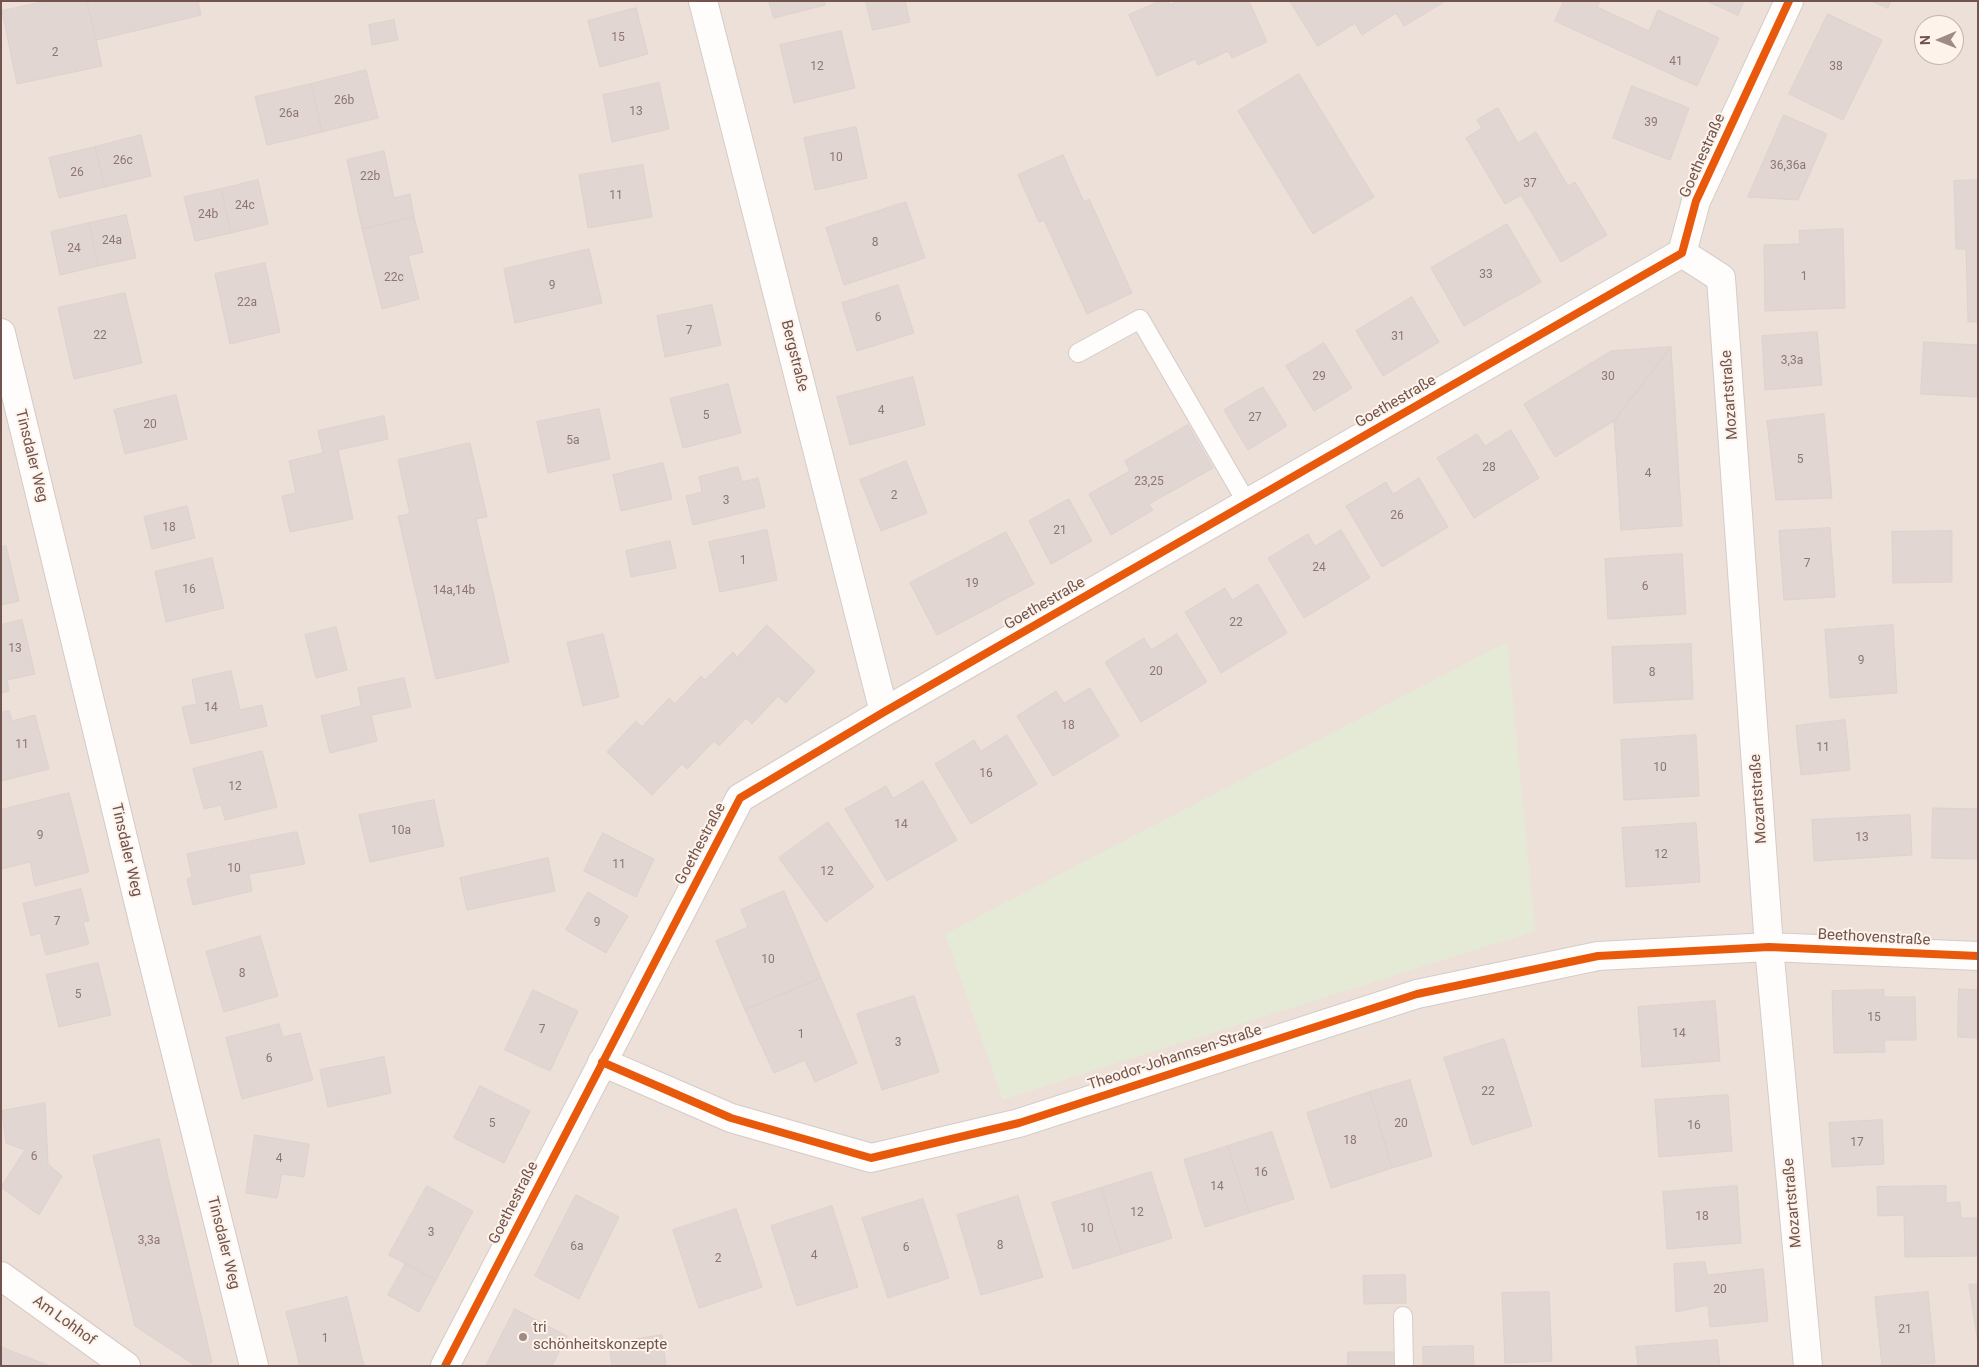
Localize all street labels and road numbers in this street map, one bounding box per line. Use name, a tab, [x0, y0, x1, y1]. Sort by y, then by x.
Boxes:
street label: Goethestraße	[1676, 111, 1730, 201]
street label: Bergstraße	[776, 318, 812, 394]
street label: Mozartstraße	[1718, 350, 1742, 440]
street label: Goethestraße	[1352, 372, 1440, 432]
street label: Tinsdaler Weg	[11, 408, 51, 504]
street label: Goethestraße	[1001, 574, 1089, 634]
street label: Mozartstraße	[1747, 754, 1771, 844]
street label: Goethestraße	[672, 800, 730, 888]
street label: Tinsdaler Weg	[107, 802, 145, 898]
street label: Beethovenstraße	[1817, 926, 1931, 950]
street label: Theodor-Johannsen-Straße	[1086, 1021, 1264, 1095]
street label: Mozartstraße	[1780, 1157, 1806, 1249]
street label: Goethestraße	[485, 1159, 543, 1247]
street label: Tinsdaler Weg	[203, 1195, 243, 1291]
street label: Am Lohhof	[29, 1292, 99, 1350]

